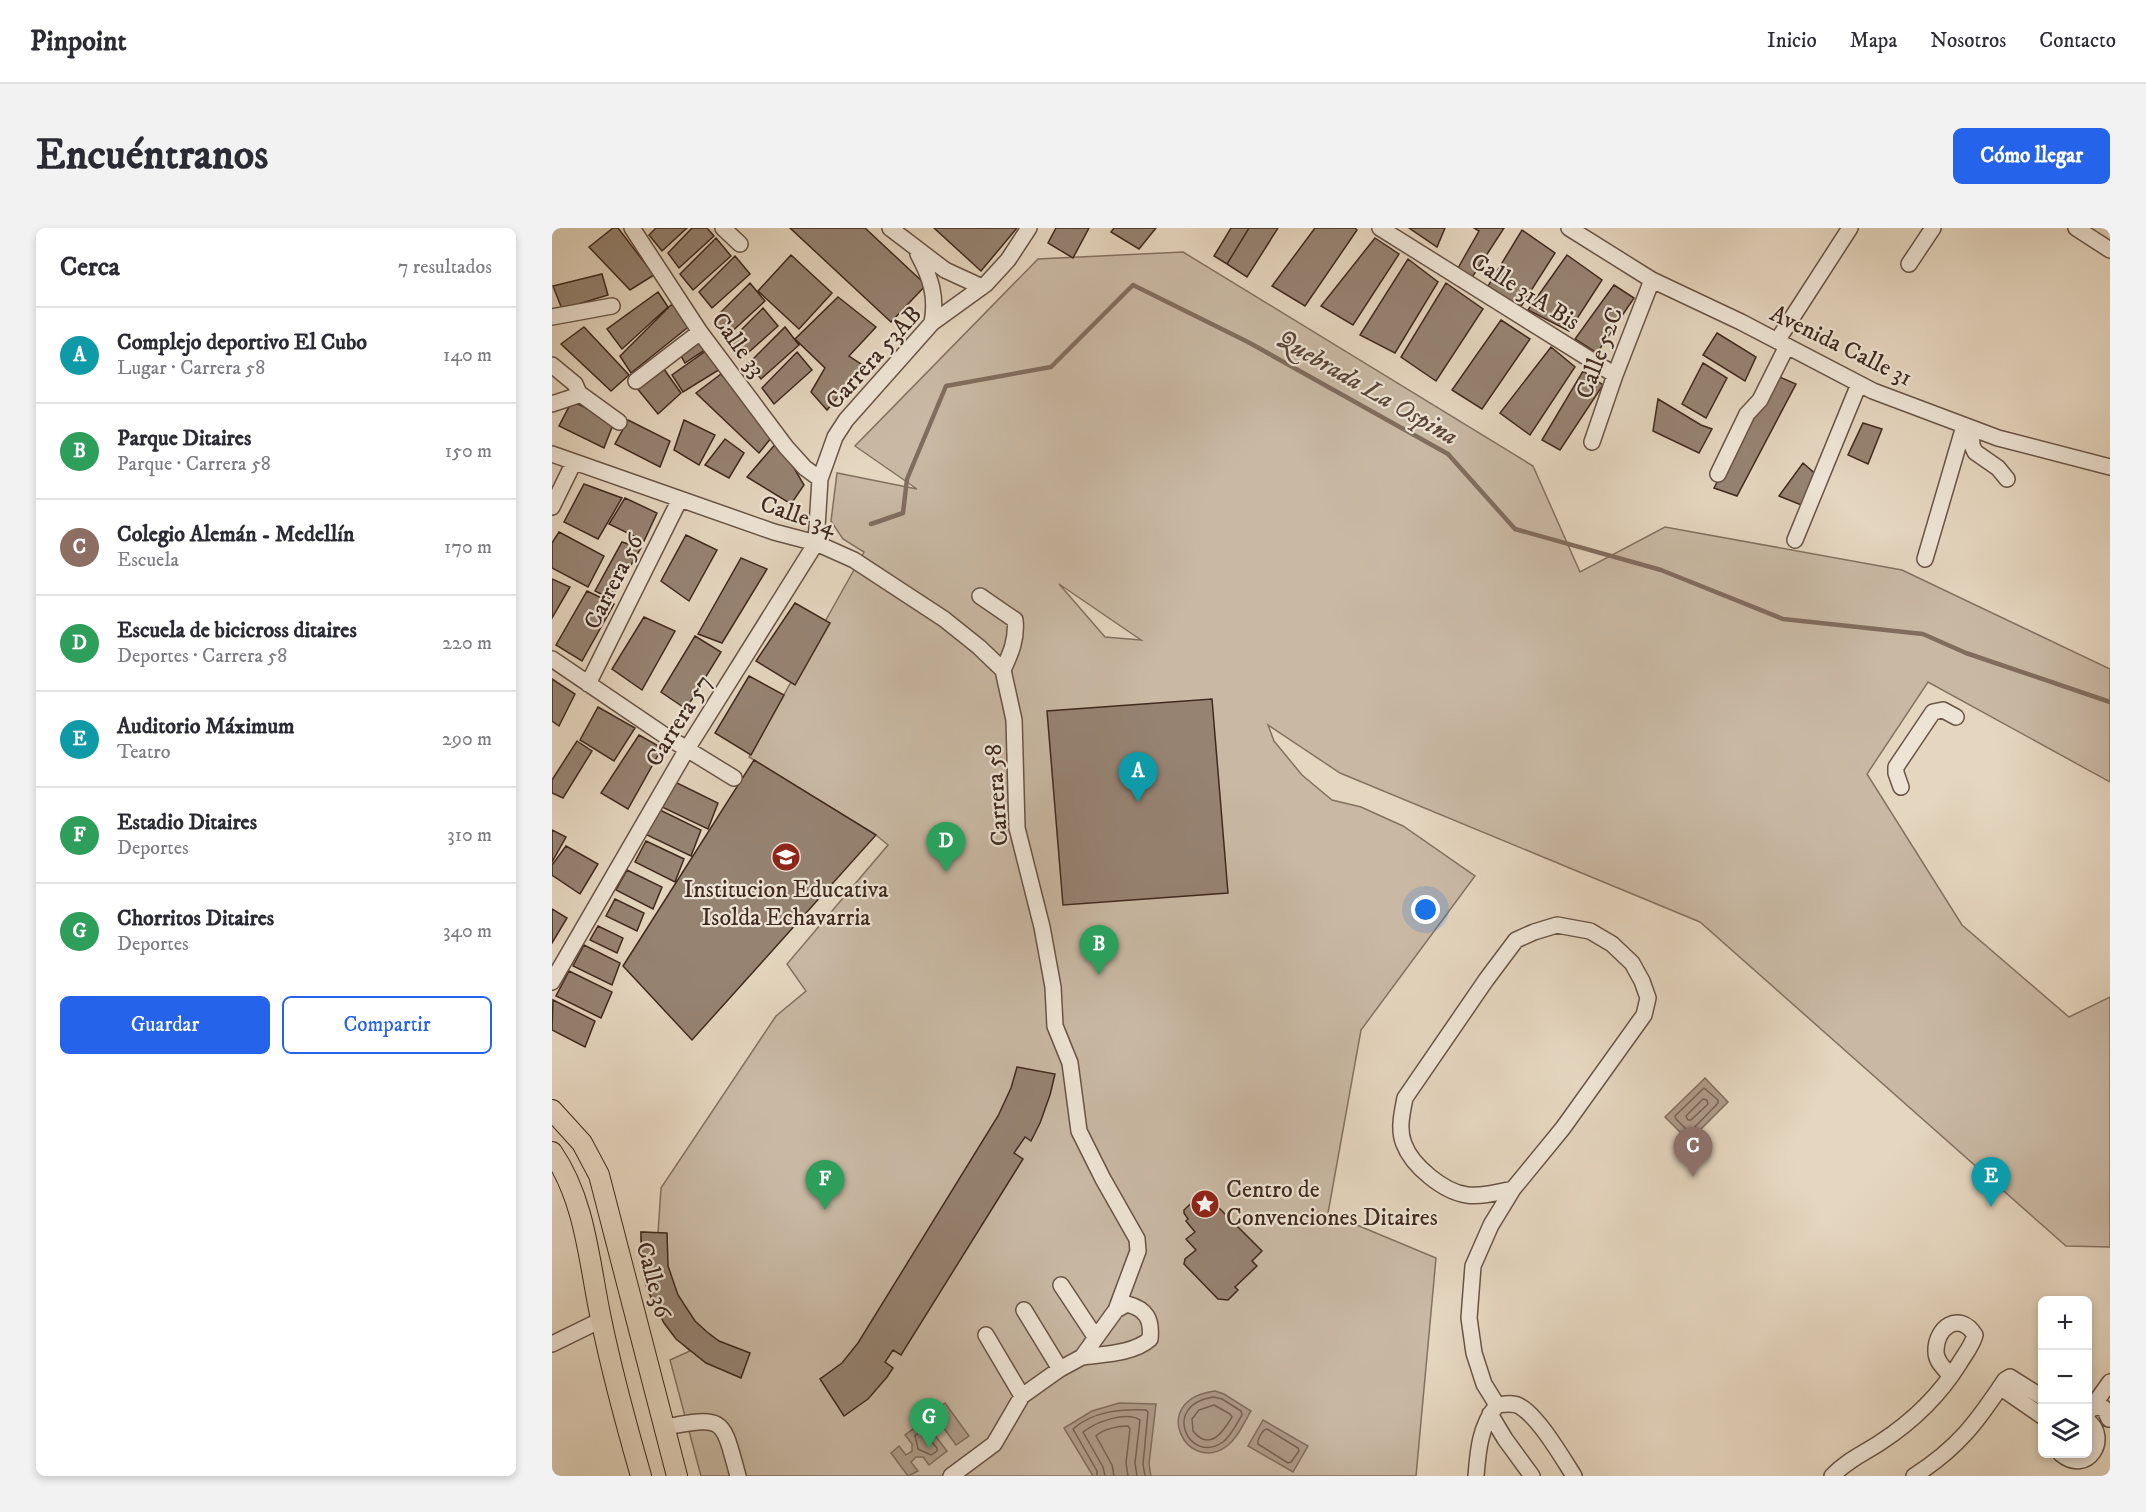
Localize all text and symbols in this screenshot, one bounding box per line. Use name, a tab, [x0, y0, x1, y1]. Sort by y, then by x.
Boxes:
text: Pinpoint	[30, 24, 126, 59]
text: Inicio	[1767, 28, 1817, 54]
text: Mapa	[1850, 28, 1897, 54]
text: Nosotros	[1930, 28, 2006, 54]
text: Contacto	[2039, 28, 2116, 54]
button: Cómo llegar	[1953, 128, 2110, 184]
text: Encuéntranos	[36, 130, 268, 182]
street label: Calle 31A Bis	[1465, 247, 1585, 337]
text: Cerca	[60, 251, 120, 284]
text: 7 resultados	[398, 255, 492, 280]
street label: Avenida Calle 31	[1765, 299, 1917, 393]
street label: Carrera 53AB	[820, 300, 928, 416]
street label: Calle 52C	[1570, 303, 1630, 403]
street label: Calle 33	[704, 306, 772, 384]
water label: Quebrada La Ospina	[1270, 323, 1464, 453]
text: Complejo deportivo El Cubo	[117, 329, 367, 356]
text: A	[73, 343, 86, 368]
text: 140 m	[443, 343, 492, 368]
text: Lugar · Carrera 58	[117, 356, 265, 381]
text: Parque Ditaires	[117, 425, 251, 452]
text: B	[73, 439, 86, 464]
text: 150 m	[445, 439, 492, 464]
text: Parque · Carrera 58	[117, 452, 271, 477]
street label: Calle 34	[756, 489, 841, 543]
text: Colegio Alemán - Medellín	[117, 521, 354, 548]
street label: Carrera 56	[577, 528, 651, 635]
text: C	[73, 535, 86, 560]
text: 170 m	[444, 535, 492, 560]
text: Escuela	[117, 548, 179, 573]
text: Escuela de bicicross ditaires	[117, 617, 357, 644]
text: D	[72, 631, 87, 656]
text: 220 m	[442, 631, 492, 656]
text: Deportes · Carrera 58	[117, 644, 287, 669]
street label: Carrera 57	[639, 669, 719, 773]
text: Auditorio Máximum	[117, 713, 295, 740]
text: E	[72, 727, 87, 752]
text: 290 m	[442, 727, 492, 752]
text: Teatro	[117, 740, 170, 765]
street label: Carrera 58	[978, 743, 1016, 847]
pin: A	[1118, 752, 1158, 802]
text: Estadio Ditaires	[117, 809, 257, 836]
pin: D	[926, 822, 966, 872]
text: F	[73, 823, 86, 848]
text: 310 m	[447, 823, 492, 848]
text: Deportes	[117, 836, 189, 861]
school or university icon: Institucion Educativa Isolda Echavarria	[770, 841, 802, 873]
place label: Institucion Educativa Isolda Echavarria	[683, 875, 889, 933]
your location	[1411, 895, 1440, 924]
text: Chorritos Ditaires	[117, 905, 274, 932]
text: G	[73, 919, 86, 944]
text: 340 m	[443, 919, 492, 944]
pin: B	[1080, 926, 1118, 975]
text: Deportes	[117, 932, 189, 957]
button: Guardar	[60, 996, 270, 1054]
button: Compartir	[282, 996, 492, 1054]
pin: C	[1674, 1128, 1712, 1177]
pin: E	[1972, 1158, 2010, 1207]
pin: F	[806, 1160, 844, 1210]
place label: Centro de Convenciones Ditaires	[1226, 1175, 1438, 1233]
place icon: Centro de Convenciones Ditaires	[1189, 1188, 1221, 1220]
street label: Calle 36	[629, 1239, 678, 1323]
map controls	[2038, 1296, 2092, 1458]
button: +	[2038, 1296, 2092, 1350]
button: −	[2038, 1350, 2092, 1404]
pin: G	[910, 1398, 949, 1448]
button: layers	[2038, 1404, 2092, 1458]

